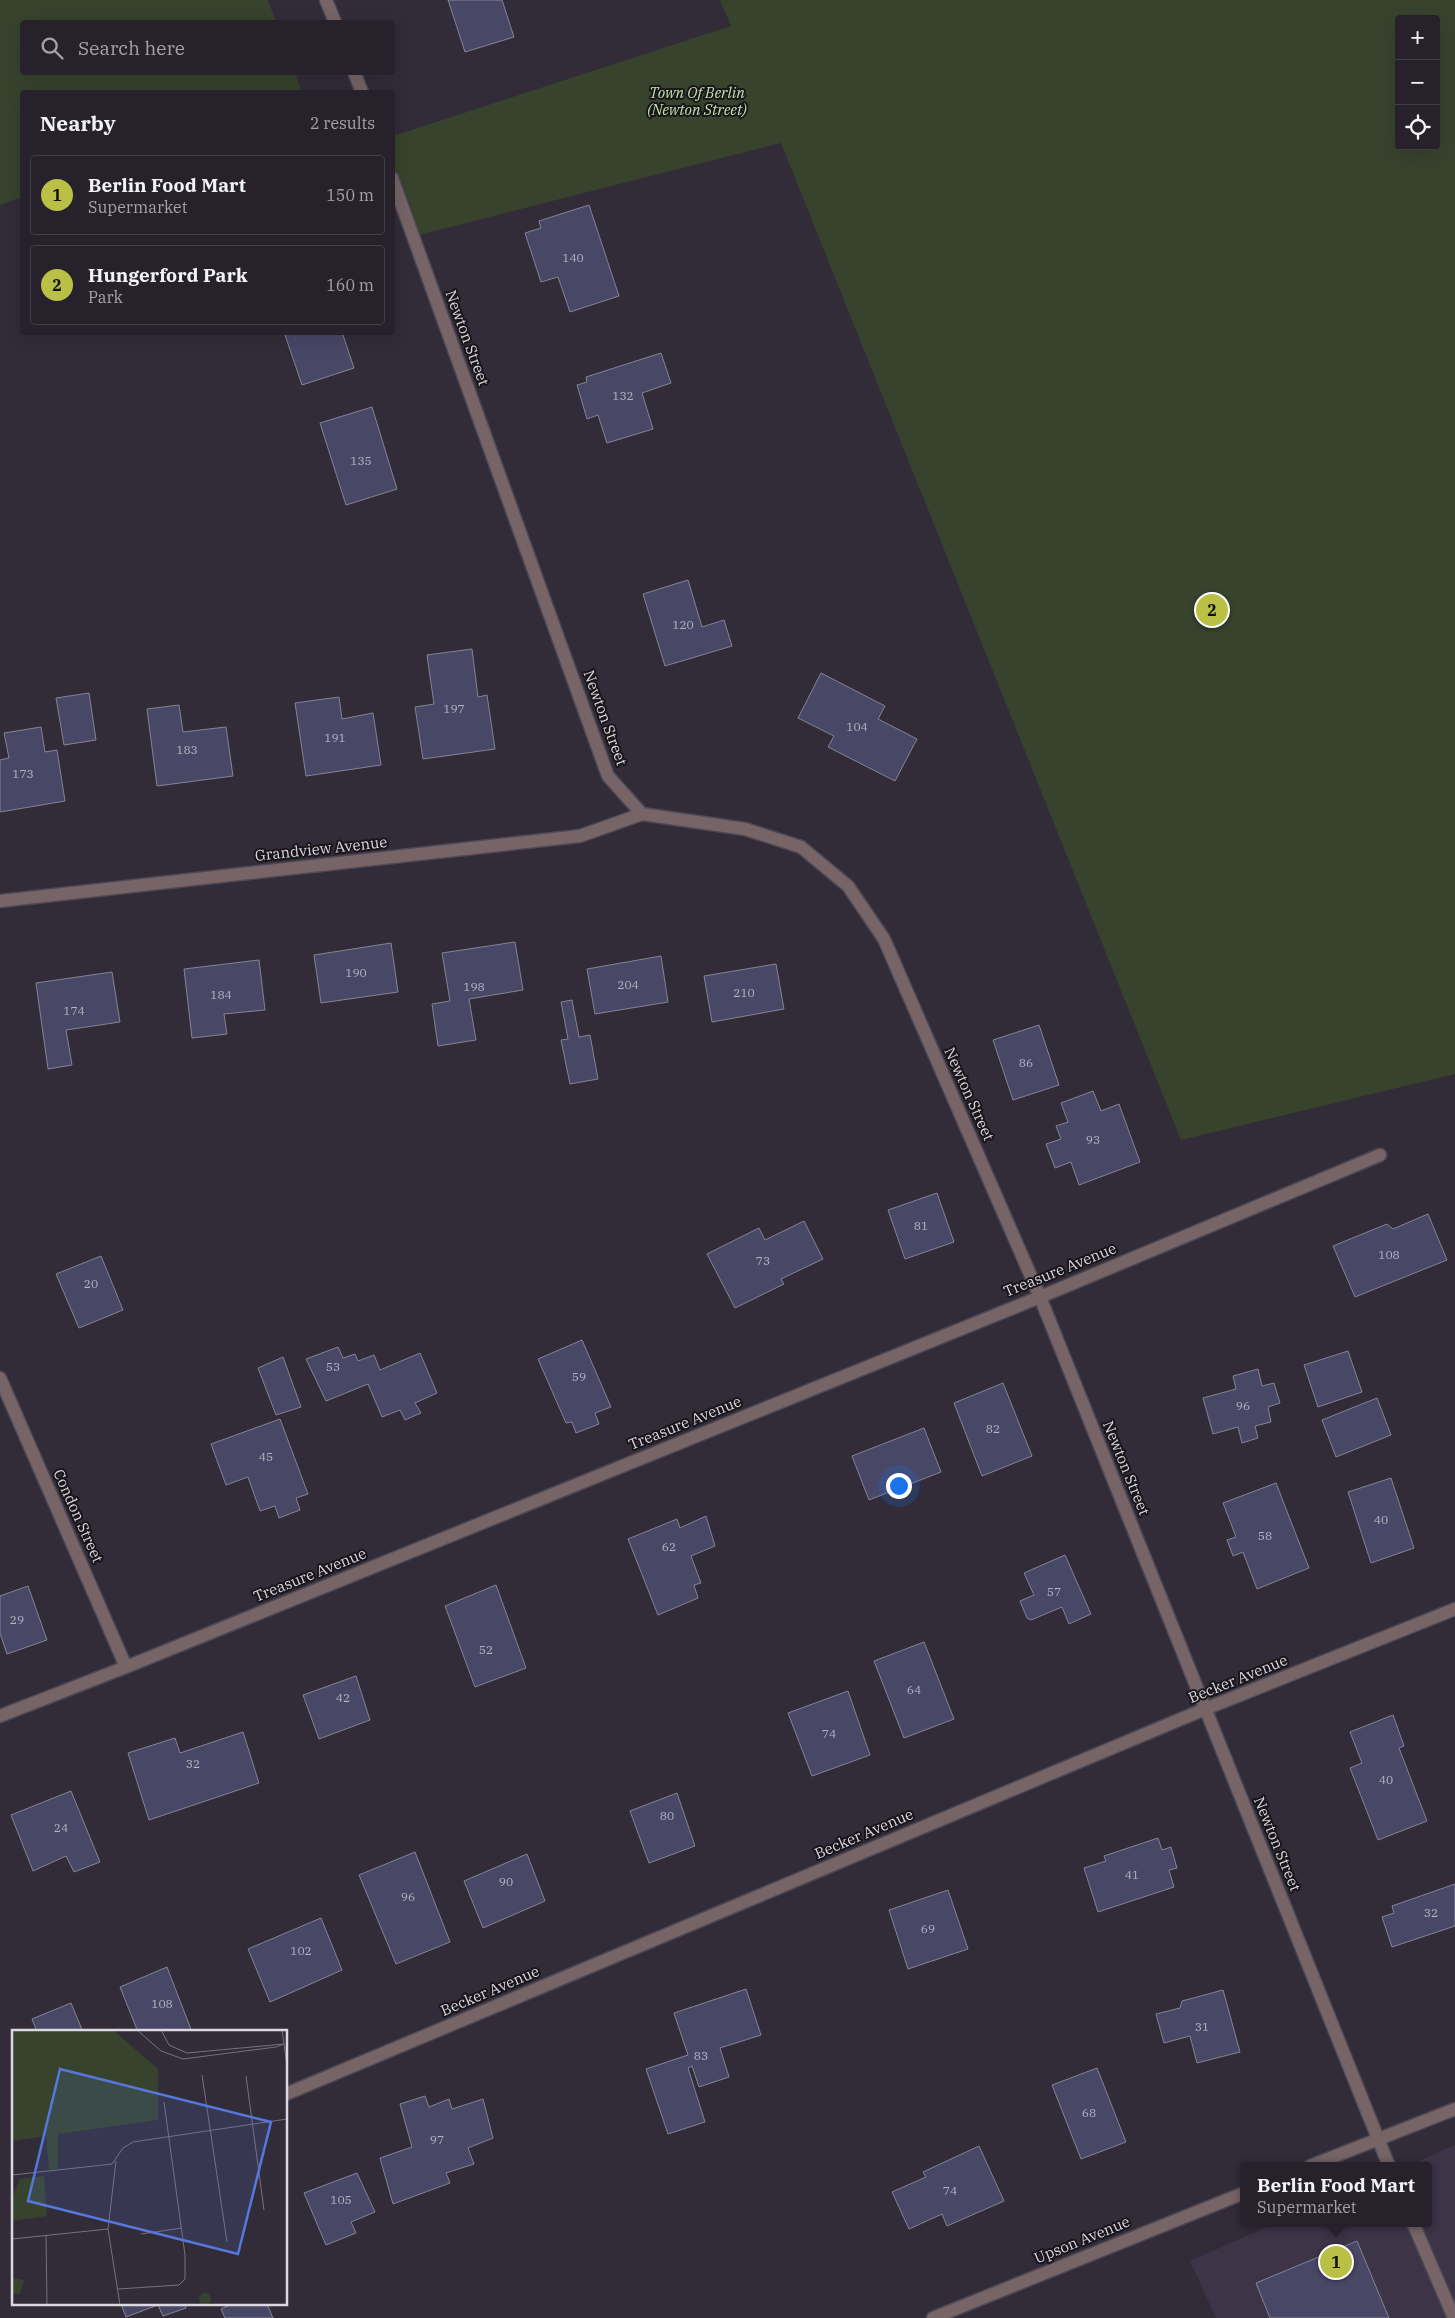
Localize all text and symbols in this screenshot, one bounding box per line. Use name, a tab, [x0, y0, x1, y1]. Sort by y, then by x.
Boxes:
map controls	[1395, 15, 1440, 150]
button: +	[1395, 15, 1440, 60]
search box	[20, 20, 395, 75]
icon: search	[38, 34, 66, 62]
text: Search here	[78, 36, 185, 60]
button: −	[1395, 60, 1440, 105]
park label: Town Of Berlin (Newton Street)	[647, 83, 747, 119]
button: locate	[1395, 105, 1440, 150]
text: Nearby	[40, 109, 116, 137]
text: 2 results	[310, 113, 375, 133]
text: Berlin Food Mart	[88, 173, 246, 197]
text: 1	[52, 185, 62, 205]
text: 150 m	[326, 185, 374, 205]
text: Supermarket	[88, 197, 187, 217]
house number: 140	[562, 250, 584, 265]
text: Hungerford Park	[88, 263, 248, 287]
text: 2	[52, 275, 62, 295]
text: 160 m	[326, 275, 374, 295]
text: Park	[88, 287, 123, 307]
street label: Newton Street	[441, 287, 494, 388]
house number: 132	[612, 388, 634, 403]
house number: 135	[350, 453, 372, 468]
pin: 2	[1196, 591, 1228, 629]
house number: 120	[672, 617, 694, 632]
street label: Newton Street	[579, 667, 632, 768]
house number: 197	[443, 701, 465, 716]
house number: 104	[846, 719, 868, 734]
house number: 191	[324, 730, 346, 745]
house number: 183	[176, 742, 198, 757]
house number: 173	[12, 766, 34, 781]
street label: Grandview Avenue	[254, 832, 388, 865]
house number: 190	[345, 965, 367, 980]
house number: 204	[617, 977, 639, 992]
house number: 198	[463, 979, 485, 994]
house number: 210	[733, 985, 755, 1000]
house number: 184	[210, 987, 232, 1002]
house number: 174	[63, 1003, 85, 1018]
street label: Newton Street	[940, 1044, 999, 1143]
house number: 86	[1019, 1055, 1033, 1070]
house number: 93	[1086, 1132, 1100, 1147]
house number: 81	[914, 1218, 928, 1233]
street label: Treasure Avenue	[1001, 1238, 1119, 1301]
house number: 108	[1378, 1247, 1400, 1262]
house number: 73	[756, 1253, 770, 1268]
house number: 20	[84, 1276, 98, 1291]
house number: 53	[326, 1359, 340, 1374]
house number: 59	[572, 1369, 586, 1384]
street label: Treasure Avenue	[626, 1391, 744, 1454]
house number: 96	[1236, 1398, 1250, 1413]
street label: Newton Street	[1099, 1418, 1154, 1518]
house number: 82	[986, 1421, 1000, 1436]
house number: 45	[259, 1449, 273, 1464]
street label: Condon Street	[49, 1466, 108, 1566]
your location	[886, 1473, 912, 1499]
house number: 40	[1374, 1512, 1388, 1527]
house number: 58	[1258, 1528, 1272, 1543]
house number: 62	[662, 1539, 676, 1554]
street label: Treasure Avenue	[251, 1543, 369, 1606]
house number: 57	[1047, 1584, 1061, 1599]
house number: 29	[10, 1612, 24, 1627]
house number: 52	[479, 1642, 493, 1657]
street label: Becker Avenue	[1185, 1650, 1290, 1707]
house number: 64	[907, 1682, 921, 1697]
house number: 42	[336, 1690, 350, 1705]
house number: 74	[822, 1726, 836, 1741]
house number: 32	[186, 1756, 200, 1771]
house number: 40	[1379, 1772, 1393, 1787]
street label: Newton Street	[1250, 1794, 1305, 1894]
street label: Becker Avenue	[812, 1804, 916, 1863]
house number: 80	[660, 1808, 674, 1823]
house number: 24	[54, 1820, 68, 1835]
house number: 41	[1125, 1867, 1139, 1882]
house number: 90	[499, 1874, 513, 1889]
house number: 96	[401, 1889, 415, 1904]
house number: 32	[1424, 1905, 1438, 1920]
house number: 69	[921, 1921, 935, 1936]
house number: 102	[290, 1943, 312, 1958]
street label: Becker Avenue	[438, 1961, 542, 2020]
house number: 108	[151, 1996, 173, 2011]
house number: 31	[1195, 2019, 1209, 2034]
inset map	[12, 2030, 288, 2306]
house number: 83	[694, 2048, 708, 2063]
house number: 68	[1082, 2105, 1096, 2120]
house number: 97	[430, 2132, 444, 2147]
popup	[1240, 2162, 1432, 2227]
text: Berlin Food Mart	[1257, 2173, 1415, 2197]
house number: 74	[943, 2183, 957, 2198]
house number: 105	[330, 2192, 352, 2207]
text: Supermarket	[1257, 2197, 1356, 2217]
street label: Upson Avenue	[1031, 2212, 1133, 2267]
pin: 1	[1320, 2243, 1352, 2281]

